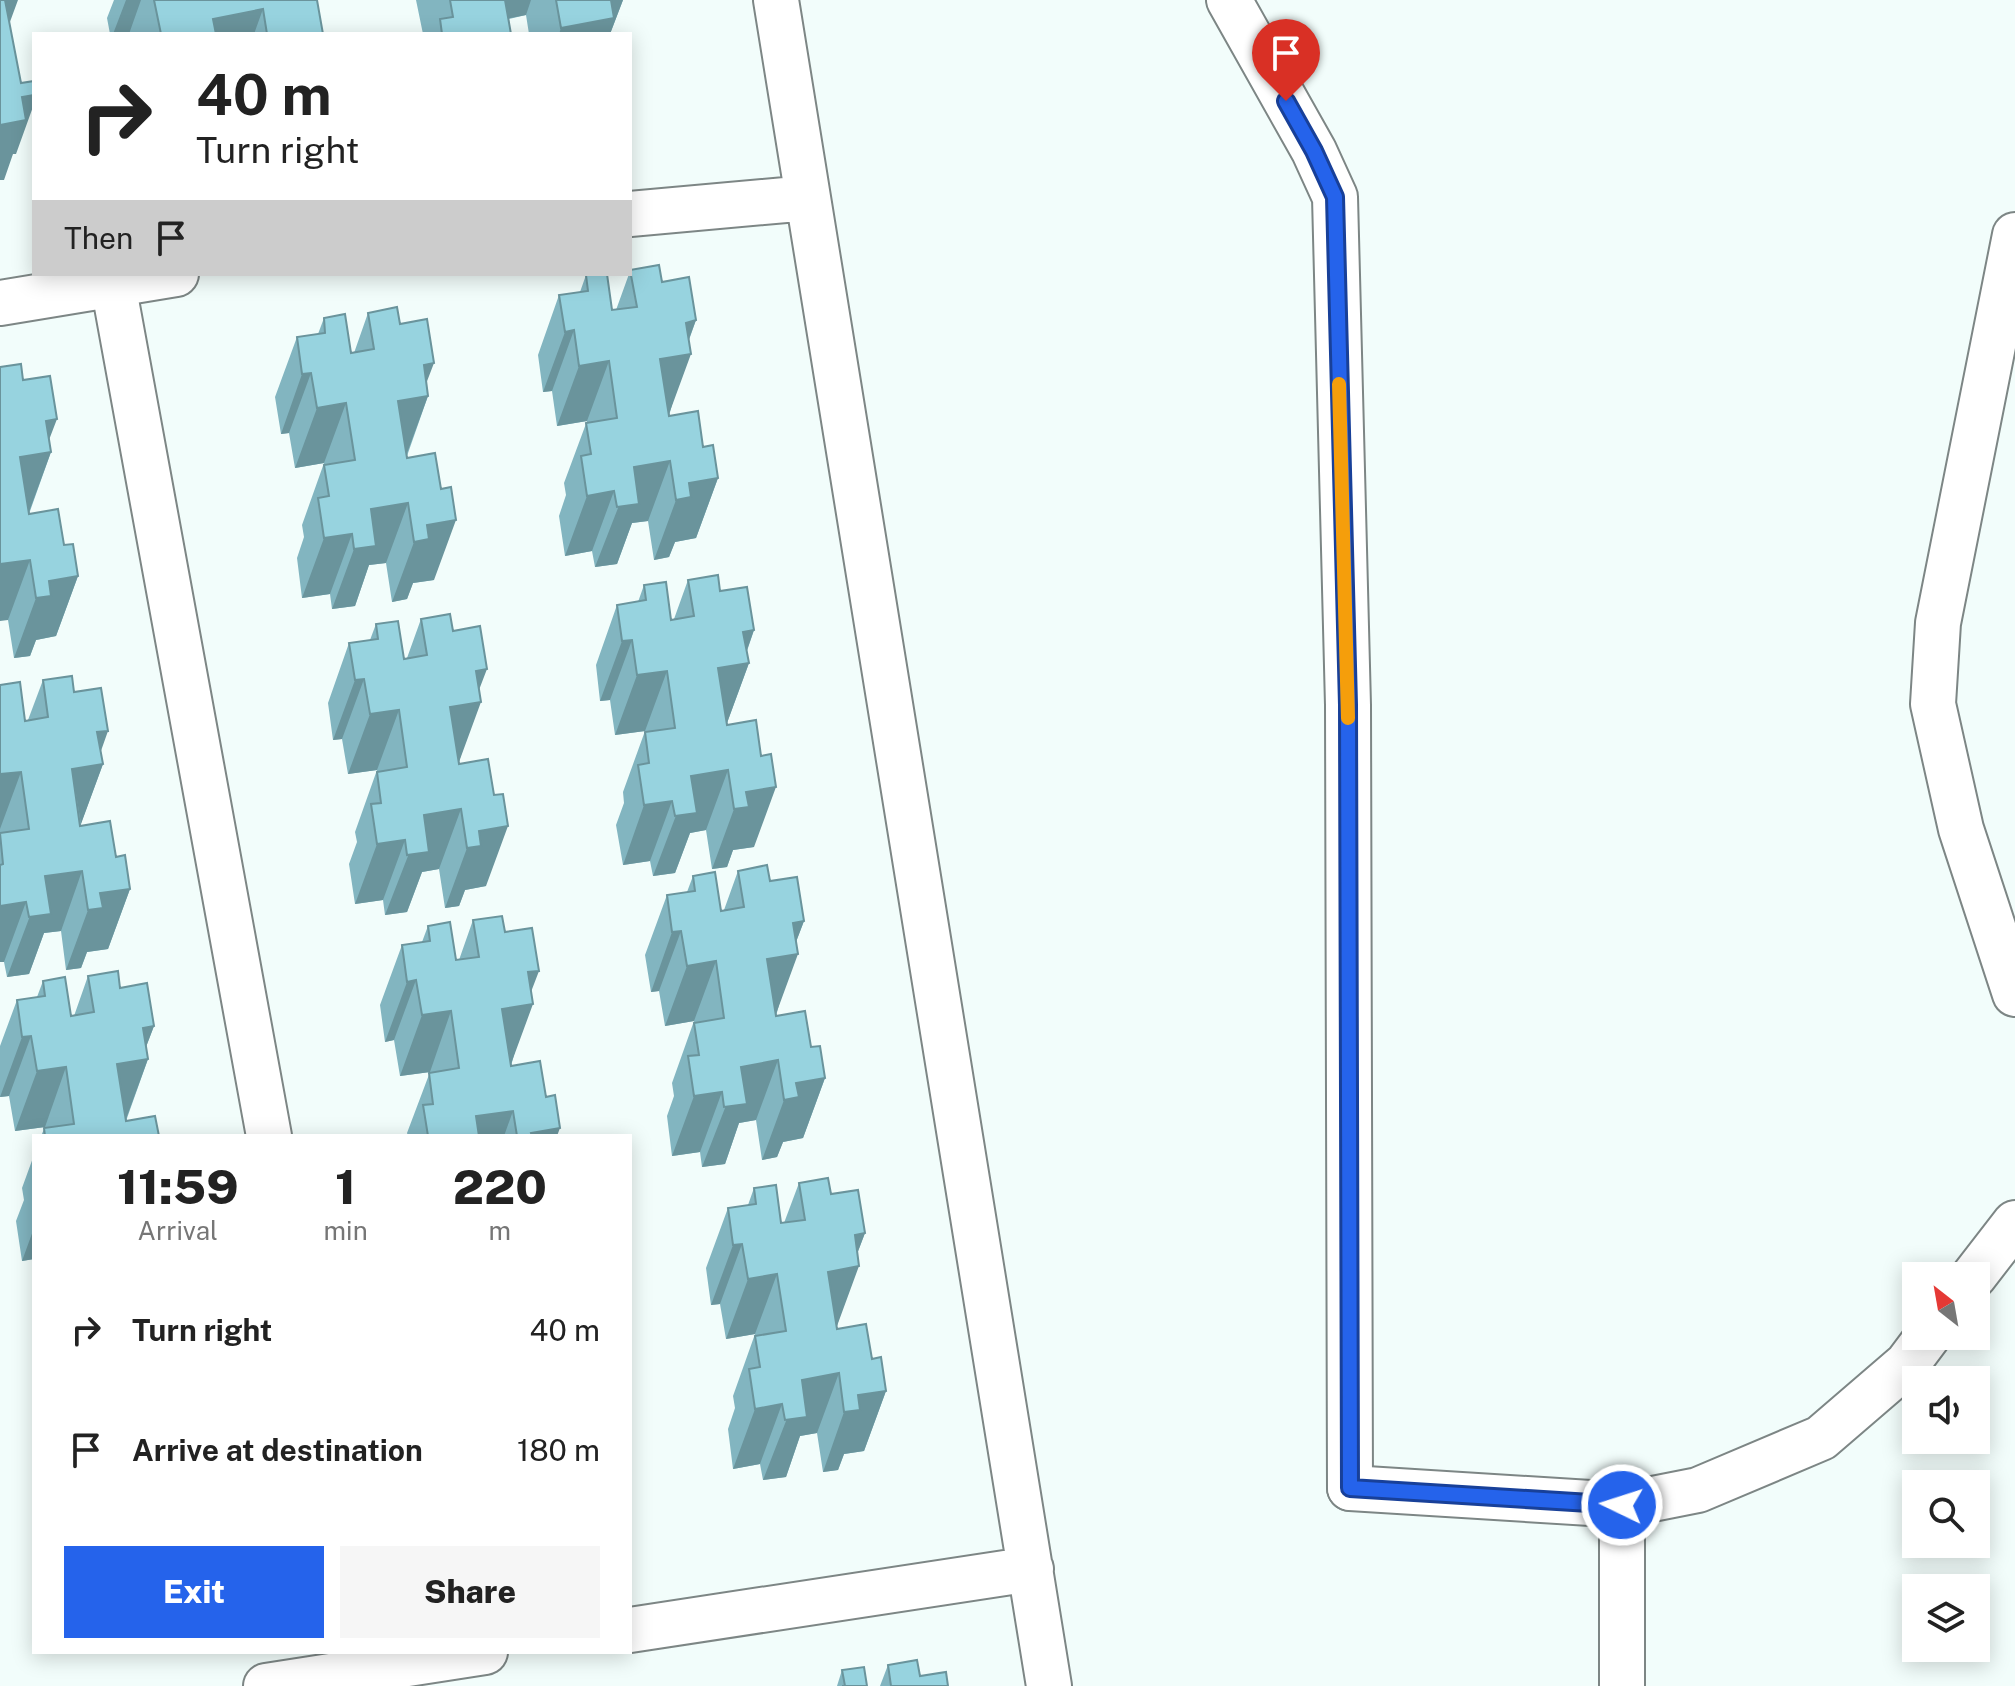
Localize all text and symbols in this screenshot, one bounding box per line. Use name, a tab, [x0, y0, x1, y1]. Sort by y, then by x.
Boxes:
pin	[1252, 19, 1320, 101]
icon: arrive	[1264, 31, 1308, 75]
text: 40 m	[196, 62, 332, 128]
icon: right	[64, 64, 168, 168]
text: Turn right	[196, 129, 359, 171]
icon: arrive	[149, 216, 193, 260]
text: Then	[64, 220, 133, 256]
text: 11:59	[117, 1158, 239, 1215]
text: 1	[335, 1158, 356, 1215]
text: 220	[453, 1158, 547, 1215]
text: Arrival	[138, 1215, 218, 1246]
text: min	[324, 1215, 368, 1246]
text: m	[489, 1215, 511, 1246]
north arrow	[1902, 1262, 1990, 1350]
map controls	[1902, 1262, 1990, 1662]
icon: right	[64, 1308, 108, 1352]
text: Turn right	[132, 1312, 272, 1348]
text: 40 m	[530, 1312, 600, 1348]
button: sound	[1902, 1366, 1990, 1454]
icon: arrive	[64, 1428, 108, 1472]
text: Arrive at destination	[132, 1432, 423, 1468]
text: 180 m	[517, 1432, 600, 1468]
position arrow	[1580, 1463, 1664, 1547]
button: search	[1902, 1470, 1990, 1558]
button: Exit	[64, 1546, 324, 1638]
button: Share	[340, 1546, 600, 1638]
button: layers	[1902, 1574, 1990, 1662]

